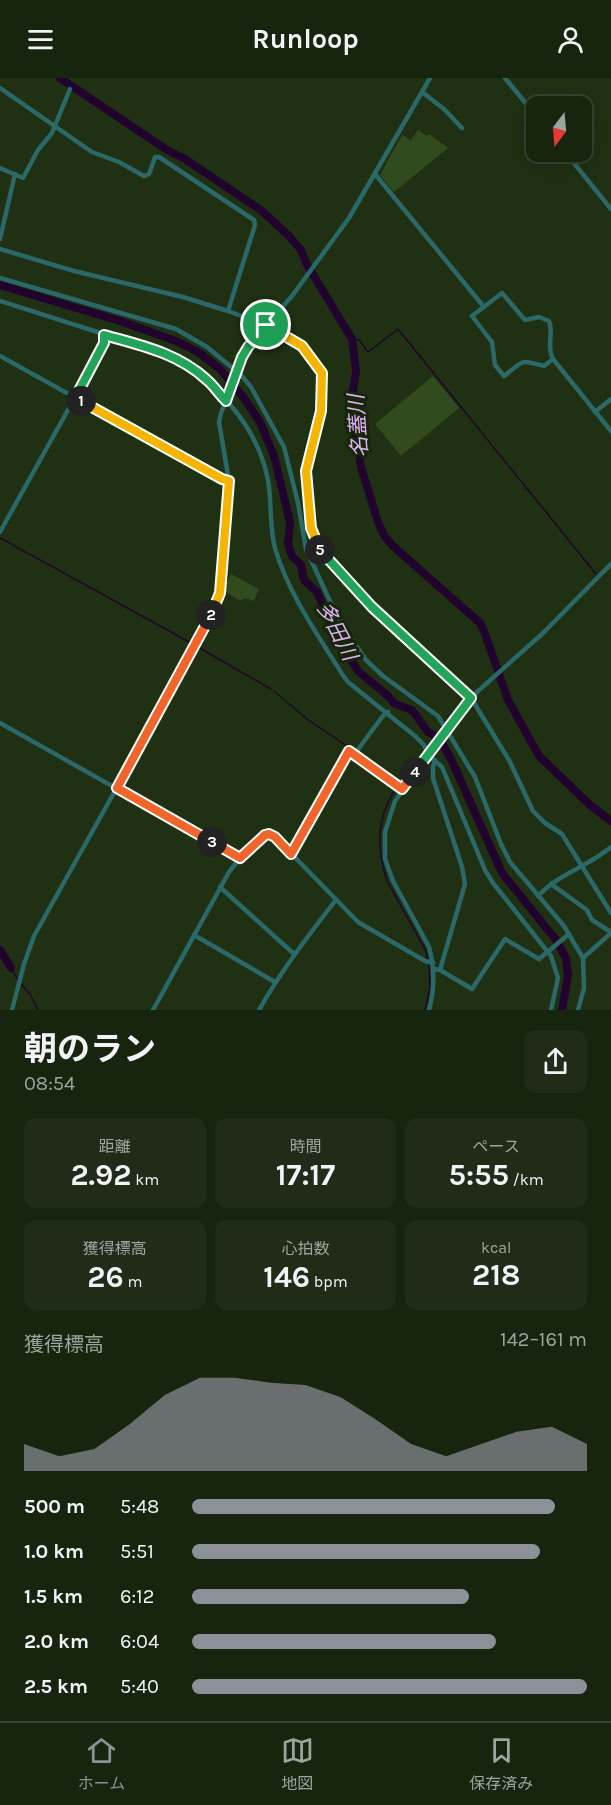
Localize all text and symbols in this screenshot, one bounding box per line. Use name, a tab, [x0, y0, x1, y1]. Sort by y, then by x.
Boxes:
icon: menu	[24, 23, 57, 56]
text: Runloop	[252, 23, 359, 55]
icon: person	[554, 23, 587, 56]
north arrow	[526, 96, 592, 162]
map controls	[526, 96, 592, 162]
pin	[240, 299, 291, 350]
icon: arrive	[249, 308, 282, 341]
pin: 1	[66, 386, 96, 416]
text: 1	[78, 391, 84, 410]
water label: 名蓋川	[344, 392, 372, 458]
pin: 5	[305, 535, 335, 565]
text: 5	[315, 540, 325, 559]
water label: 多田川	[312, 597, 363, 666]
pin: 2	[196, 600, 226, 630]
text: 2	[206, 605, 216, 624]
pin: 4	[400, 757, 430, 787]
text: 4	[410, 762, 420, 781]
pin: 3	[197, 827, 227, 857]
text: 3	[207, 832, 217, 851]
text: 朝のラン	[24, 1030, 156, 1068]
button: share	[524, 1030, 587, 1093]
text: 08:54	[24, 1072, 75, 1095]
text: 距離	[99, 1137, 131, 1156]
text: 時間	[289, 1137, 322, 1156]
text: ペース	[473, 1137, 520, 1156]
text: 2.92	[70, 1157, 131, 1193]
text: 17:17	[276, 1157, 335, 1193]
text: 5:55	[449, 1157, 509, 1193]
text: km	[131, 1170, 159, 1189]
text: /km	[509, 1170, 544, 1189]
text: kcal	[481, 1238, 511, 1257]
text: 獲得標高	[83, 1239, 147, 1258]
text: 心拍数	[281, 1239, 330, 1258]
text: 218	[472, 1257, 520, 1293]
text: 26	[87, 1259, 124, 1295]
text: 146	[263, 1259, 310, 1295]
text: m	[124, 1272, 142, 1291]
text: bpm	[310, 1272, 348, 1291]
text: 142–161 m	[500, 1328, 587, 1351]
text: 獲得標高	[24, 1333, 104, 1356]
text: 500 m	[24, 1495, 85, 1518]
text: 5:48	[120, 1495, 159, 1518]
text: 1.0 km	[24, 1540, 84, 1563]
text: 5:51	[120, 1540, 154, 1563]
text: 1.5 km	[24, 1585, 83, 1608]
text: 6:12	[120, 1585, 154, 1608]
text: 2.0 km	[24, 1630, 89, 1653]
text: 6:04	[120, 1630, 159, 1653]
text: 2.5 km	[24, 1675, 88, 1698]
text: 5:40	[120, 1675, 159, 1698]
tab: ホーム	[78, 1734, 125, 1794]
tab: 地図	[281, 1734, 314, 1794]
tab: 保存済み	[469, 1734, 533, 1794]

